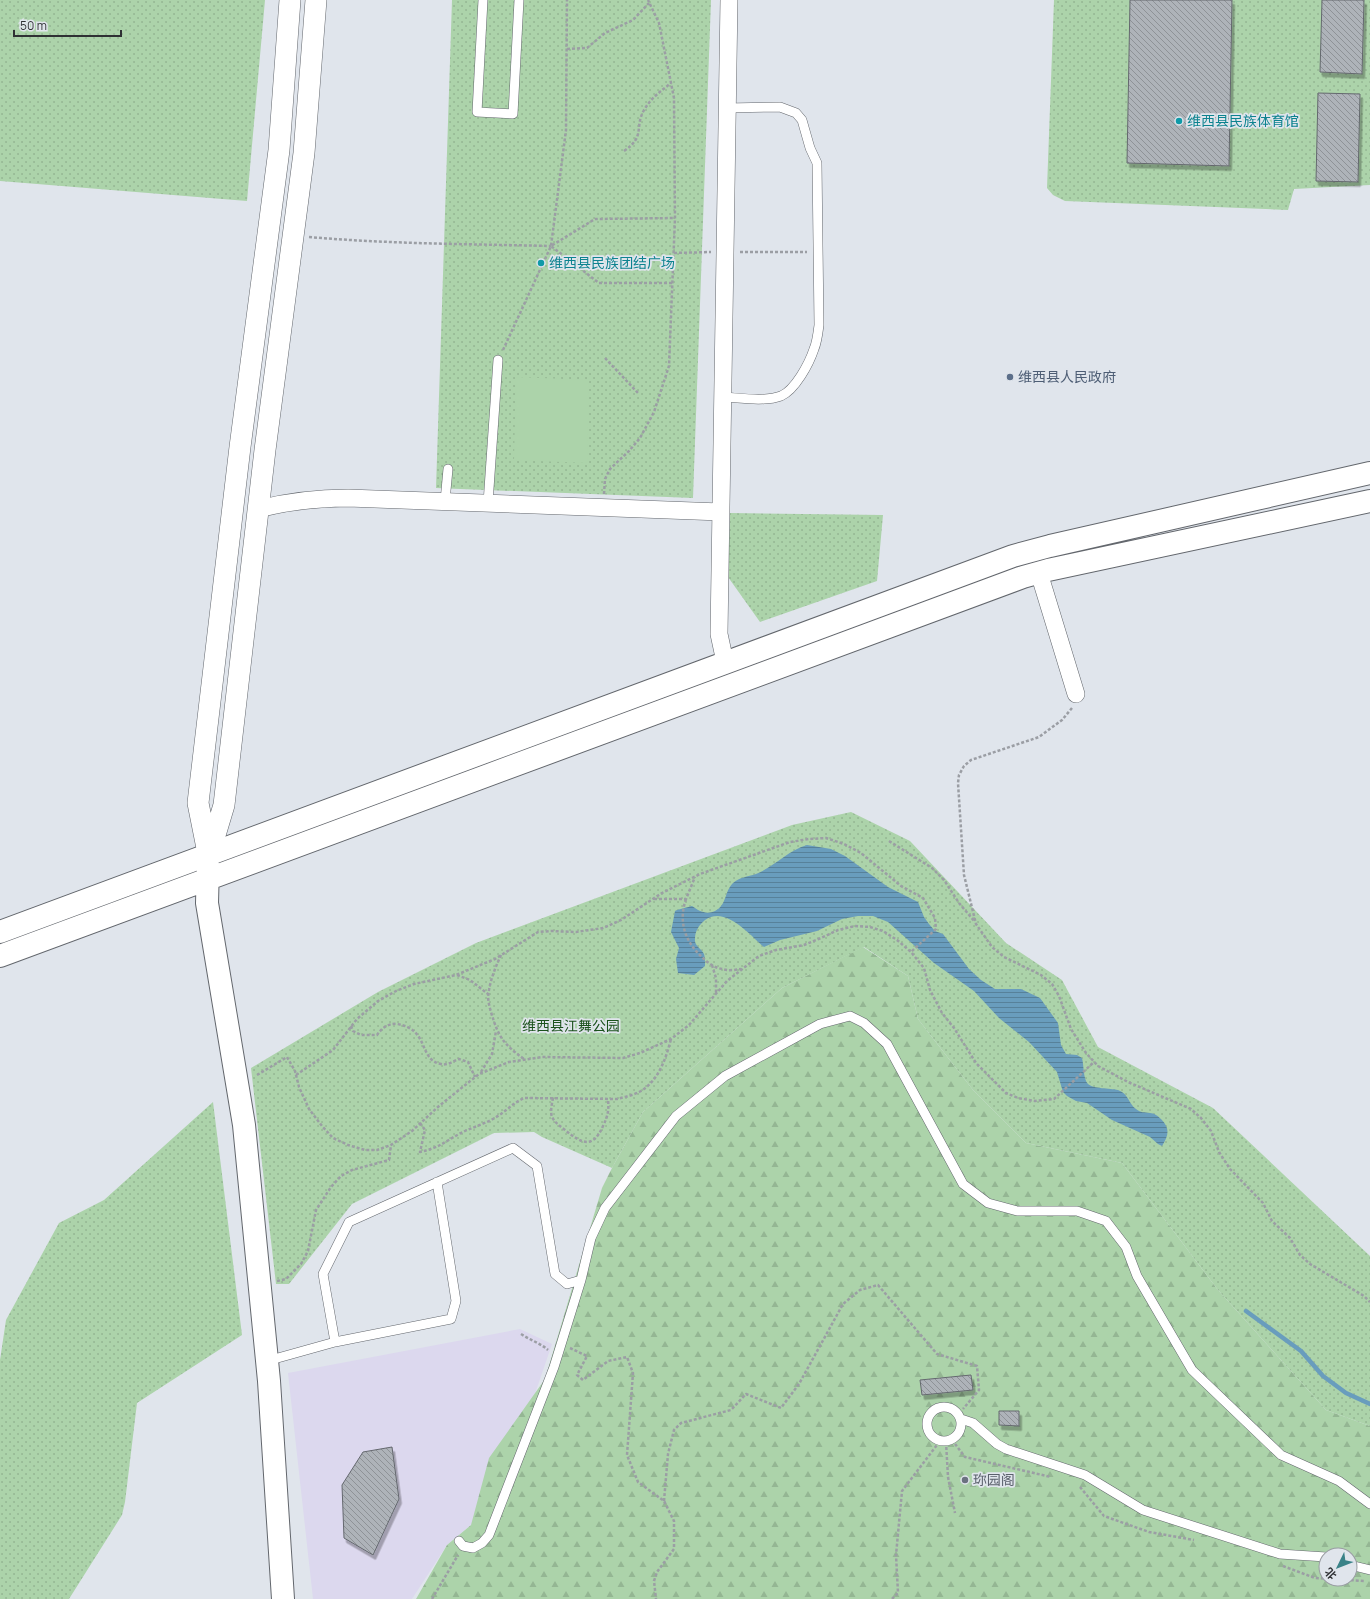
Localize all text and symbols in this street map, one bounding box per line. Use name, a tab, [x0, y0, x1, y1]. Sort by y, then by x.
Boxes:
scale bar	[14, 12, 121, 38]
text: 50 m	[20, 17, 47, 34]
place label: 维西县民族体育馆	[1187, 111, 1299, 130]
marker: 维西县民族体育馆	[1174, 116, 1184, 126]
place label: 维西县民族团结广场	[549, 253, 675, 272]
marker: 维西县民族团结广场	[536, 258, 546, 268]
place label: 维西县人民政府	[1018, 367, 1116, 386]
marker: 维西县人民政府	[1005, 372, 1015, 382]
park label: 维西县江舞公园	[522, 1016, 620, 1035]
place label: 珎园阁	[973, 1470, 1015, 1489]
marker: 珎园阁	[960, 1475, 970, 1485]
north arrow	[1318, 1547, 1358, 1587]
text: 北	[1321, 1565, 1340, 1583]

